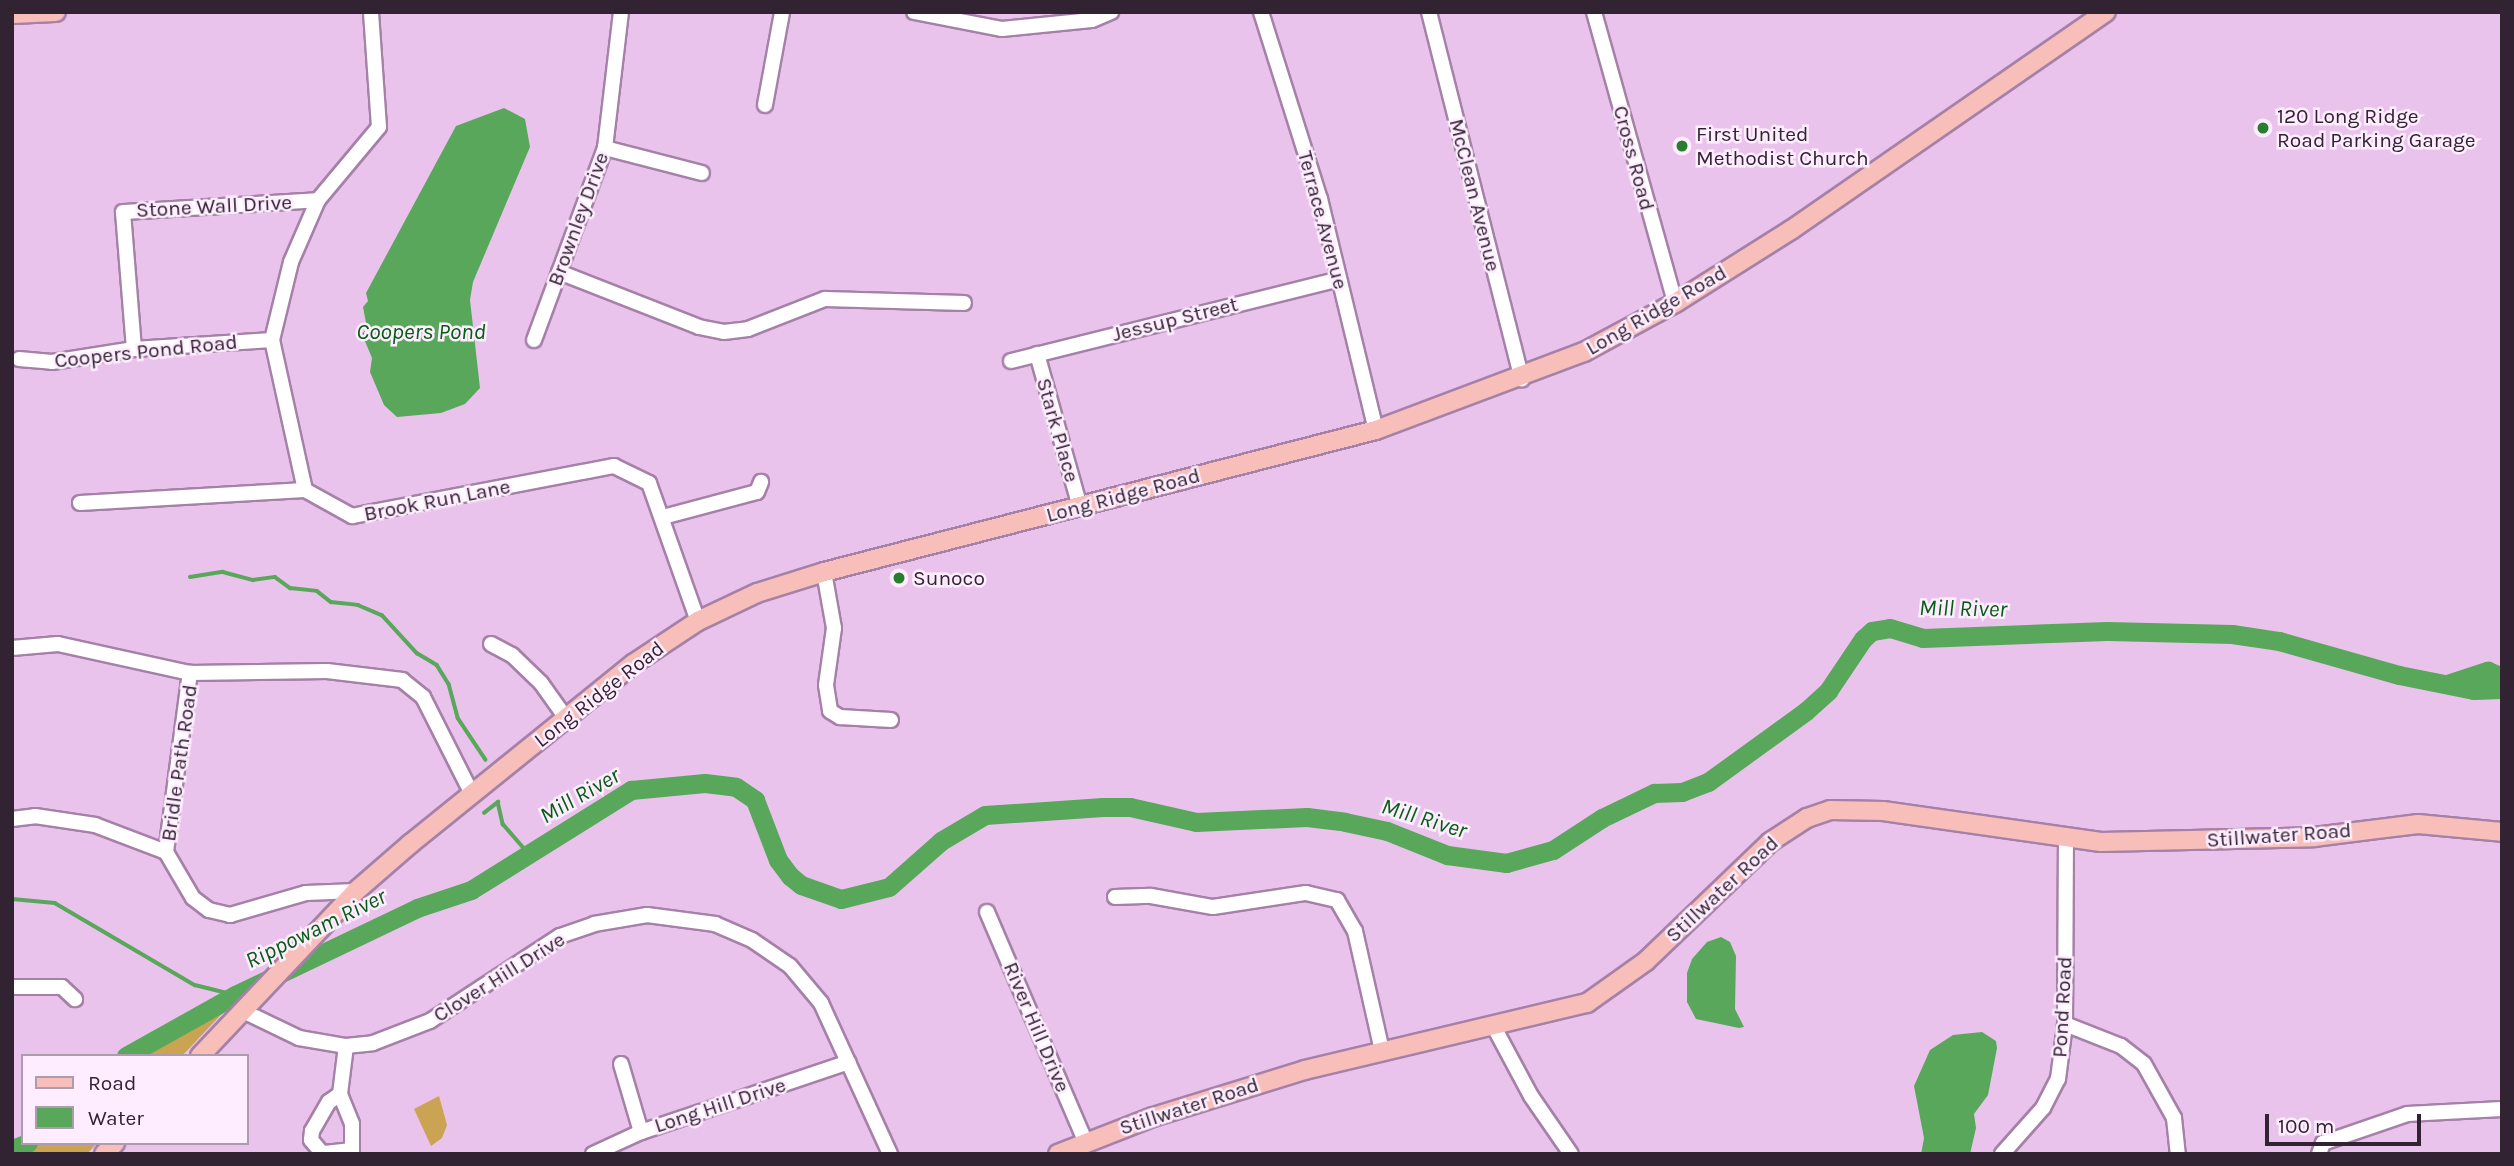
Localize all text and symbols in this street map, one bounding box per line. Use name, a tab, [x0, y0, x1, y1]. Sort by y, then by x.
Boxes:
street label: Cross Road	[1608, 103, 1660, 213]
place label: 120 Long Ridge Road Parking Garage	[2277, 103, 2476, 153]
street label: McClean Avenue	[1444, 116, 1506, 274]
marker: 120 Long Ridge Road Parking Garage	[2255, 120, 2271, 136]
place label: First United Methodist Church	[1696, 121, 1869, 171]
marker: First United Methodist Church	[1674, 138, 1690, 154]
street label: Terrace Avenue	[1292, 148, 1354, 292]
street label: Brownley Drive	[542, 149, 614, 289]
street label: Stone Wall Drive	[135, 189, 293, 223]
street label: Long Ridge Road	[1581, 260, 1731, 360]
street label: Jessup Street	[1109, 291, 1241, 347]
water label: Coopers Pond	[356, 318, 486, 346]
street label: Coopers Pond Road	[53, 329, 239, 373]
street label: Stark Place	[1031, 375, 1085, 485]
street label: Long Ridge Road	[1043, 462, 1203, 528]
street label: Brook Run Lane	[362, 473, 512, 527]
place label: Sunoco	[913, 565, 985, 591]
marker: Sunoco	[891, 570, 907, 586]
water label: Mill River	[1919, 594, 2007, 624]
street label: Long Ridge Road	[529, 635, 669, 753]
street label: Bridle Path Road	[156, 683, 202, 843]
water label: Mill River	[535, 762, 625, 830]
water label: Mill River	[1378, 793, 1470, 845]
street label: Stillwater Road	[2206, 817, 2352, 853]
street label: Stillwater Road	[1660, 830, 1784, 948]
water label: Rippowam River	[241, 883, 391, 975]
street label: Clover Hill Drive	[429, 927, 569, 1027]
street label: Pond Road	[2047, 956, 2077, 1058]
street label: River Hill Drive	[998, 958, 1076, 1096]
legend	[21, 1054, 248, 1145]
text: Road	[88, 1071, 136, 1095]
street label: Long Hill Drive	[651, 1072, 789, 1138]
street label: Stillwater Road	[1116, 1072, 1262, 1140]
scale bar	[2269, 1100, 2425, 1144]
text: Water	[88, 1106, 144, 1130]
text: 100 m	[2278, 1114, 2335, 1138]

